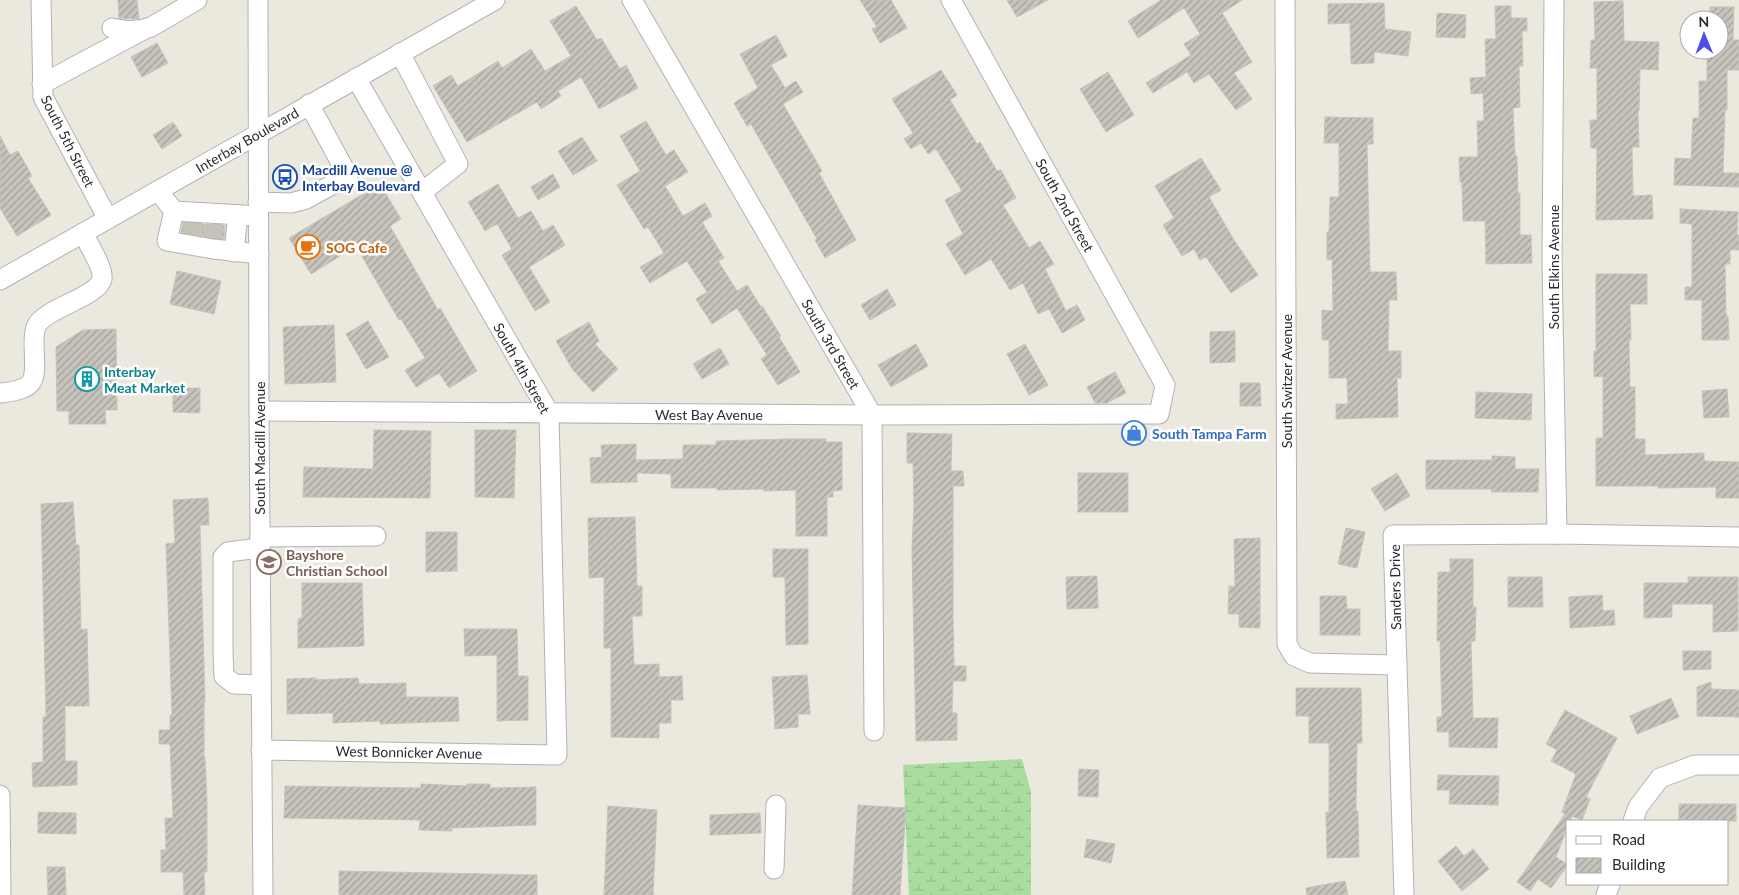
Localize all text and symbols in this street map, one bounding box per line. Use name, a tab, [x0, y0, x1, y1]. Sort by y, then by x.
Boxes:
north arrow	[1679, 10, 1729, 60]
text: N	[1698, 13, 1709, 30]
street label: South 5th Street	[37, 92, 99, 190]
street label: Interbay Boulevard	[193, 104, 301, 176]
street label: South 2nd Street	[1032, 155, 1098, 255]
place label: Macdill Avenue @ Interbay Boulevard	[302, 161, 420, 194]
bus stop icon: Macdill Avenue @ Interbay Boulevard	[272, 164, 298, 190]
street label: South Elkins Avenue	[1545, 205, 1562, 329]
cafe icon: SOG Cafe	[295, 234, 321, 260]
place label: SOG Cafe	[326, 239, 388, 256]
street label: South 3rd Street	[798, 296, 864, 392]
street label: South Switzer Avenue	[1278, 314, 1295, 448]
street label: South 4th Street	[490, 320, 554, 416]
place label: Interbay Meat Market	[104, 363, 186, 396]
building icon: Interbay Meat Market	[74, 366, 100, 392]
street label: South Macdill Avenue	[251, 381, 268, 515]
street label: West Bay Avenue	[655, 406, 763, 423]
shop icon: South Tampa Farm	[1121, 420, 1147, 446]
place label: South Tampa Farm	[1152, 425, 1267, 442]
street label: Sanders Drive	[1386, 544, 1404, 630]
place label: Bayshore Christian School	[286, 546, 387, 579]
school or university icon: Bayshore Christian School	[256, 549, 282, 575]
street label: West Bonnicker Avenue	[336, 742, 482, 762]
legend	[1566, 820, 1729, 885]
text: Road	[1612, 830, 1645, 848]
text: Building	[1612, 855, 1665, 873]

